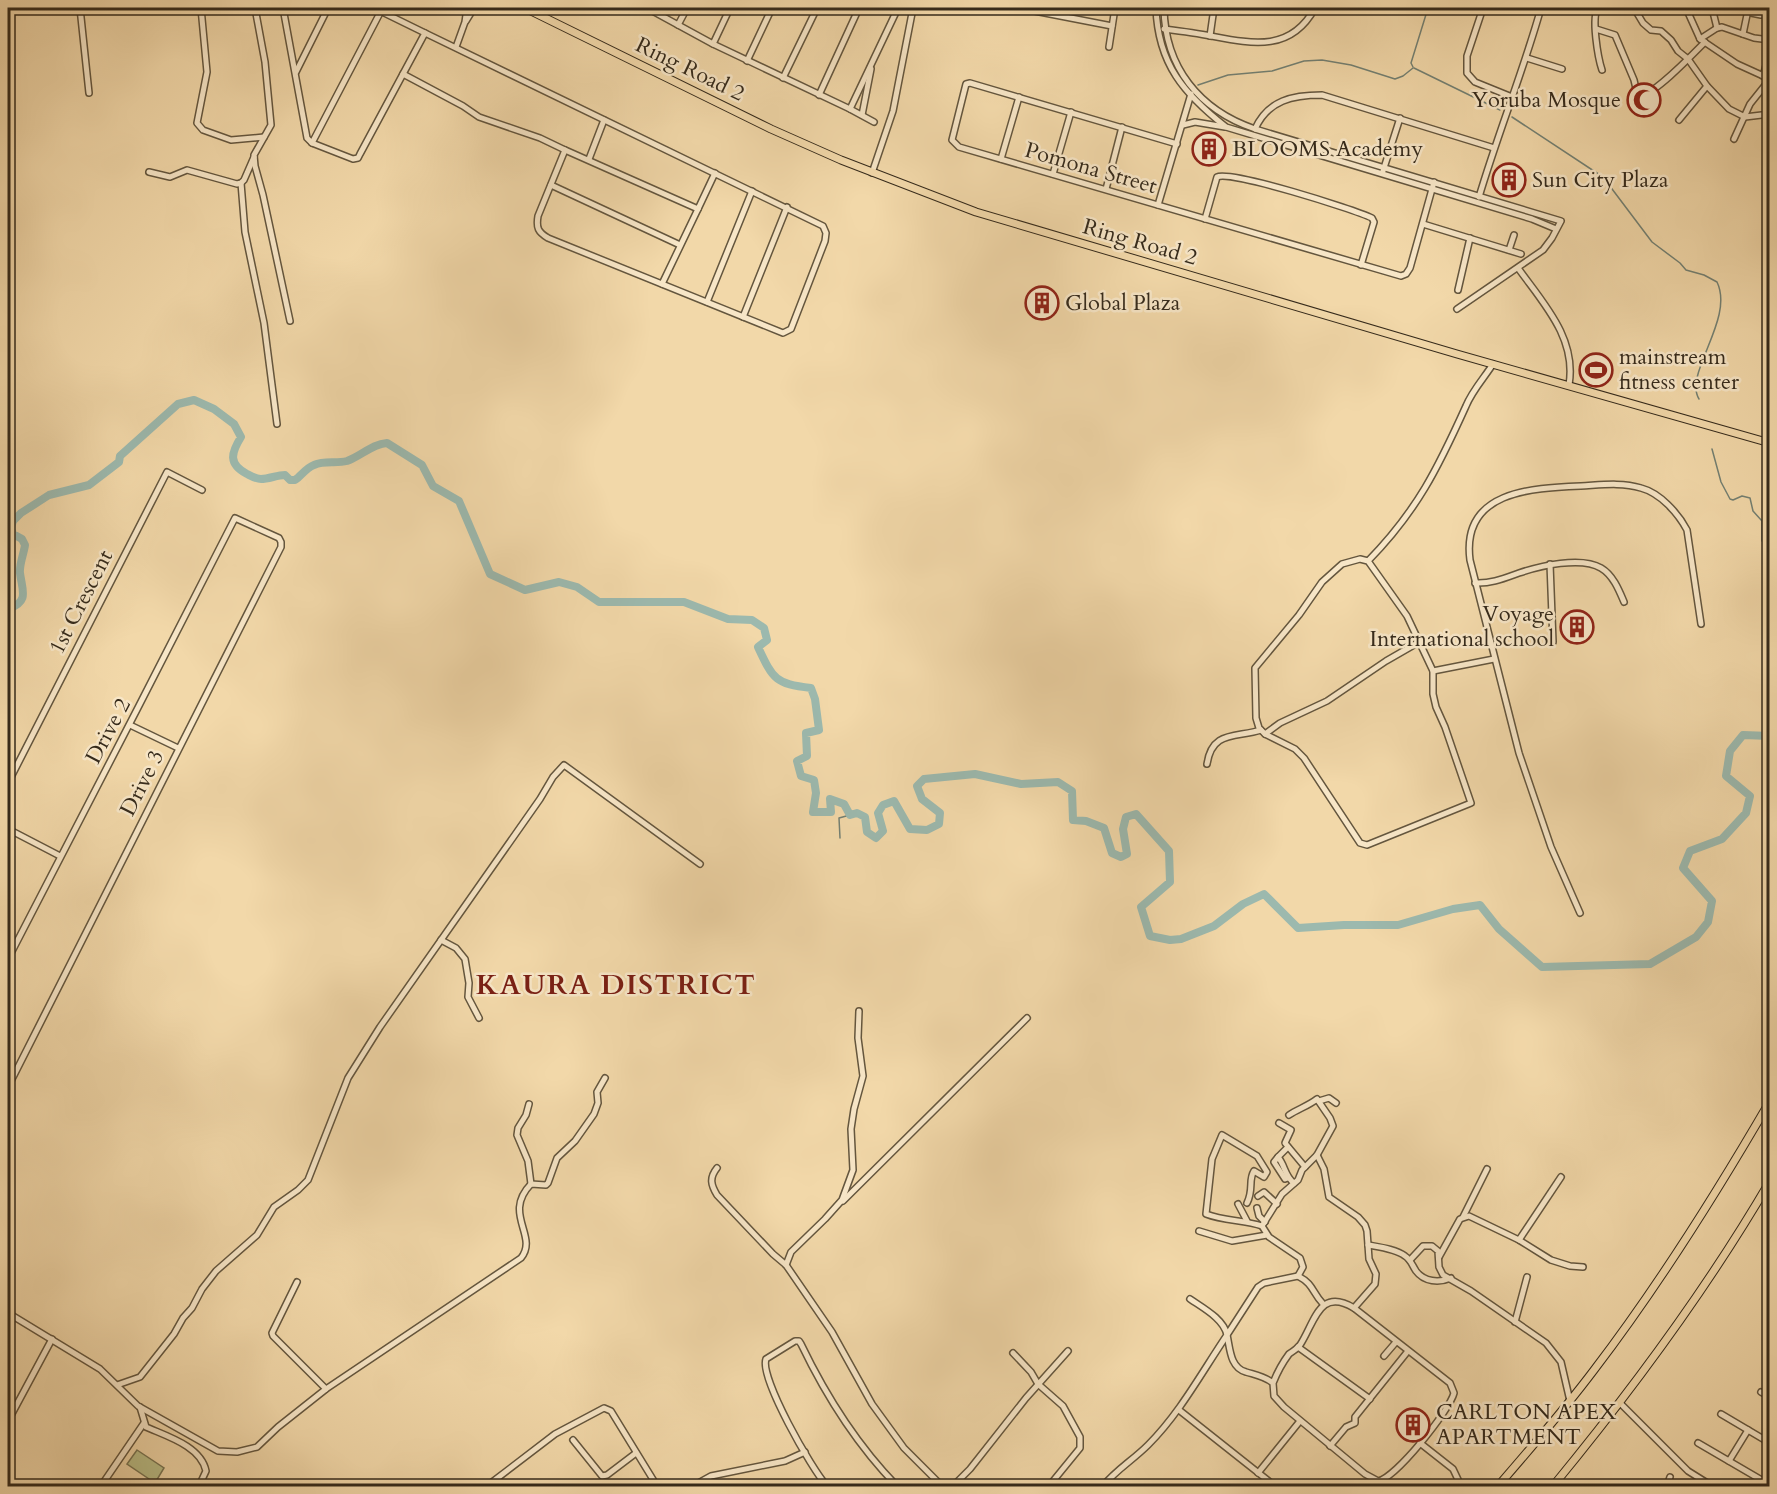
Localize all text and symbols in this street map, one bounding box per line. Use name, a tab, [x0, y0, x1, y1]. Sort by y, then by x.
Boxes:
street label: Ring Road 2	[631, 30, 749, 108]
mosque icon: Yoruba Mosque	[1626, 82, 1662, 118]
place label: Yoruba Mosque	[1472, 85, 1621, 115]
building icon: BLOOMS Academy	[1191, 131, 1227, 167]
place label: BLOOMS Academy	[1232, 134, 1423, 164]
street label: Pomona Street	[1021, 135, 1161, 201]
building icon: Sun City Plaza	[1491, 162, 1527, 198]
place label: Sun City Plaza	[1532, 165, 1669, 195]
street label: Ring Road 2	[1079, 211, 1201, 273]
building icon: Global Plaza	[1024, 285, 1060, 321]
place label: Global Plaza	[1065, 288, 1181, 318]
place label: mainstream fitness center	[1619, 342, 1740, 397]
sports icon: mainstream fitness center	[1578, 352, 1614, 388]
street label: 1st Crescent	[42, 545, 120, 659]
place label: Voyage International school	[1370, 599, 1554, 654]
building icon: Voyage International school	[1559, 609, 1595, 645]
street label: Drive 2	[78, 693, 138, 769]
street label: Drive 3	[113, 745, 171, 821]
district label: KAURA DISTRICT	[476, 966, 756, 1004]
place label: CARLTON APEX APARTMENT	[1436, 1397, 1617, 1452]
building icon: CARLTON APEX APARTMENT	[1395, 1407, 1431, 1443]

